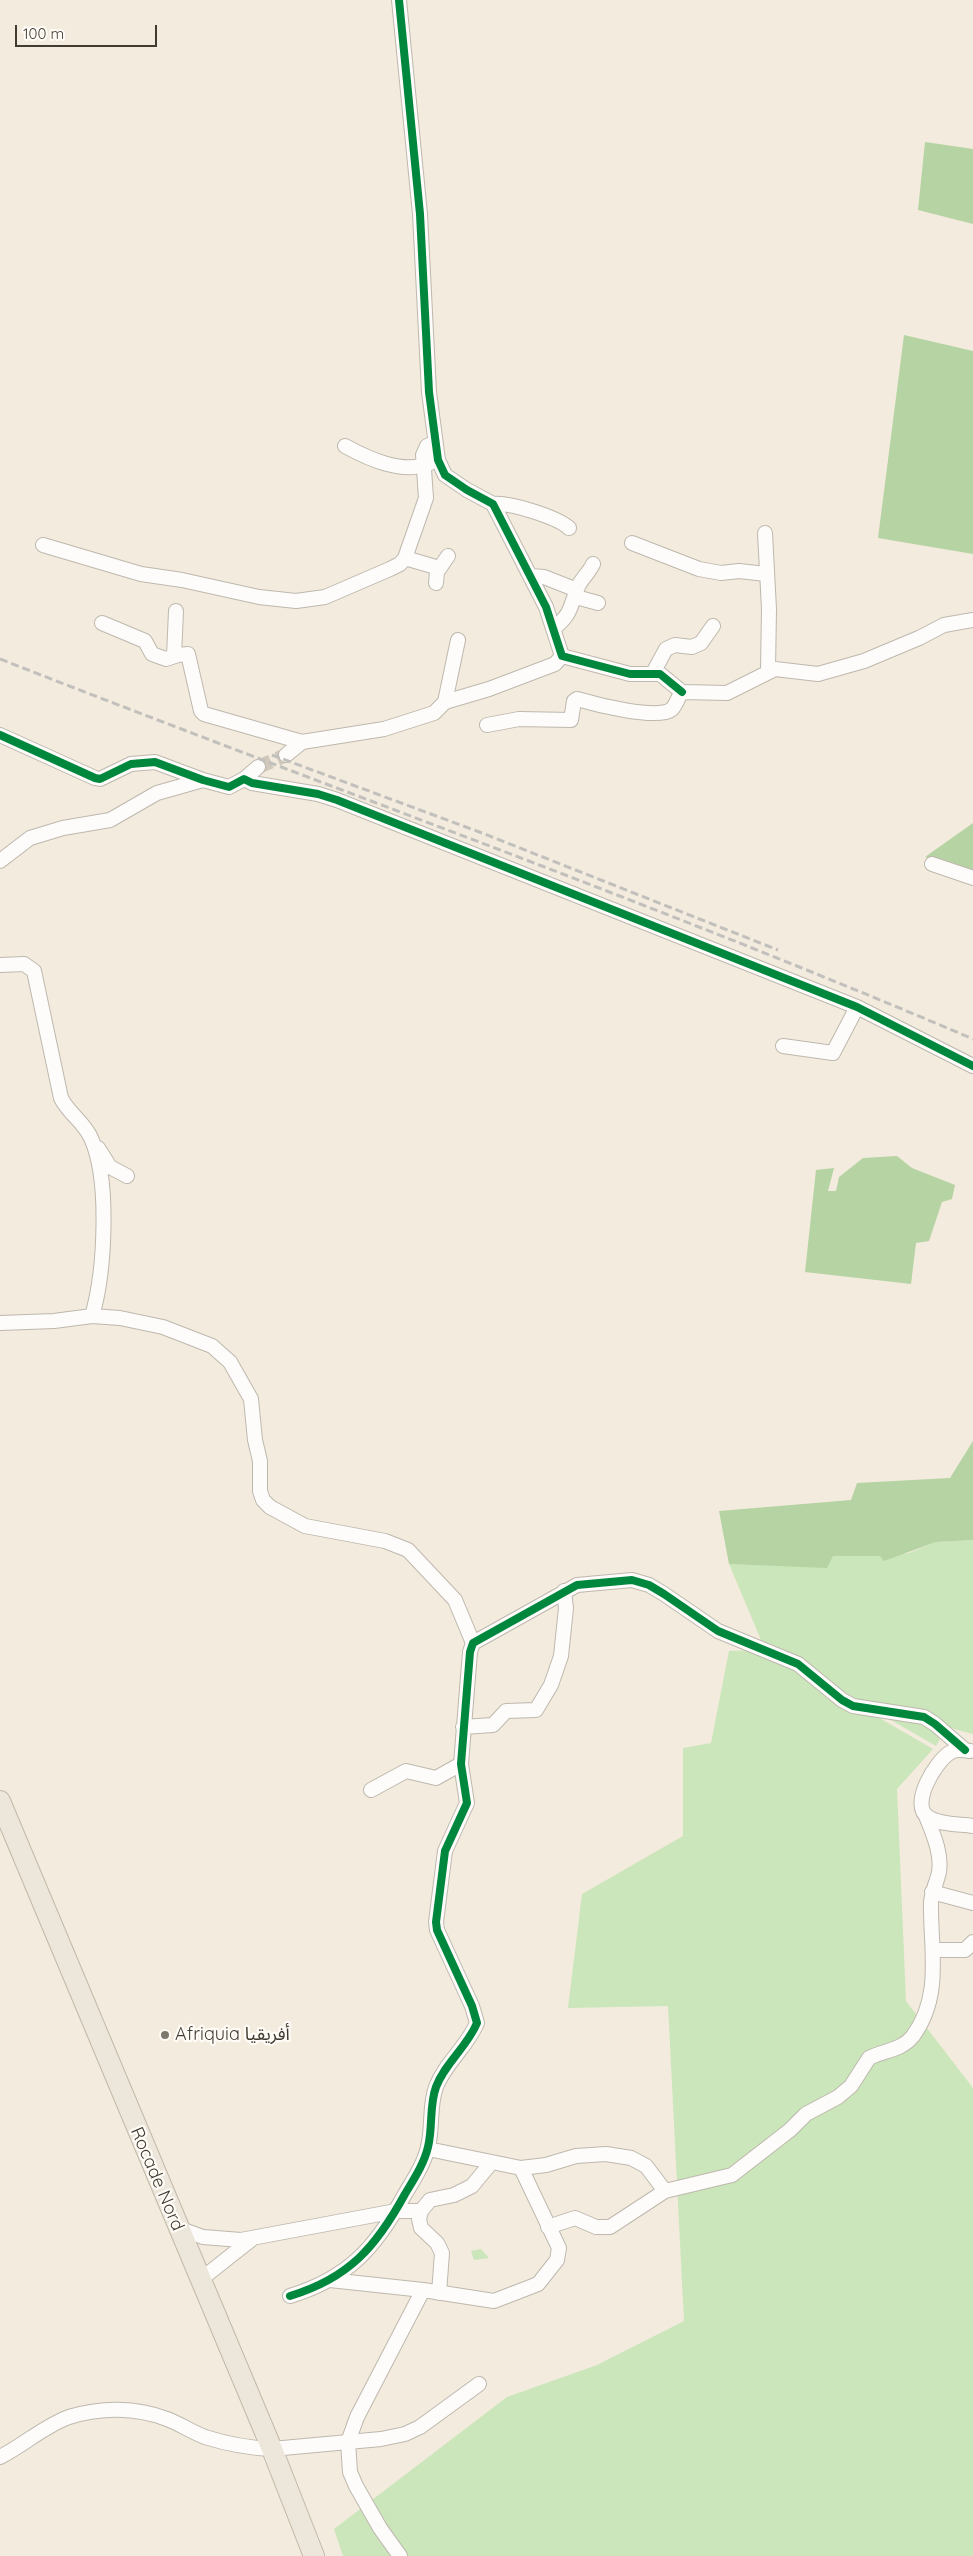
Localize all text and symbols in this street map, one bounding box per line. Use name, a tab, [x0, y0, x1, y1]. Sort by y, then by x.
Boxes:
scale bar	[18, 15, 160, 47]
text: 100 m	[23, 24, 64, 43]
place label: Afriquia أفريقيا	[175, 2024, 290, 2046]
marker: Afriquia أفريقيا	[159, 2029, 171, 2041]
street label: Rocade Nord	[125, 2124, 189, 2234]

